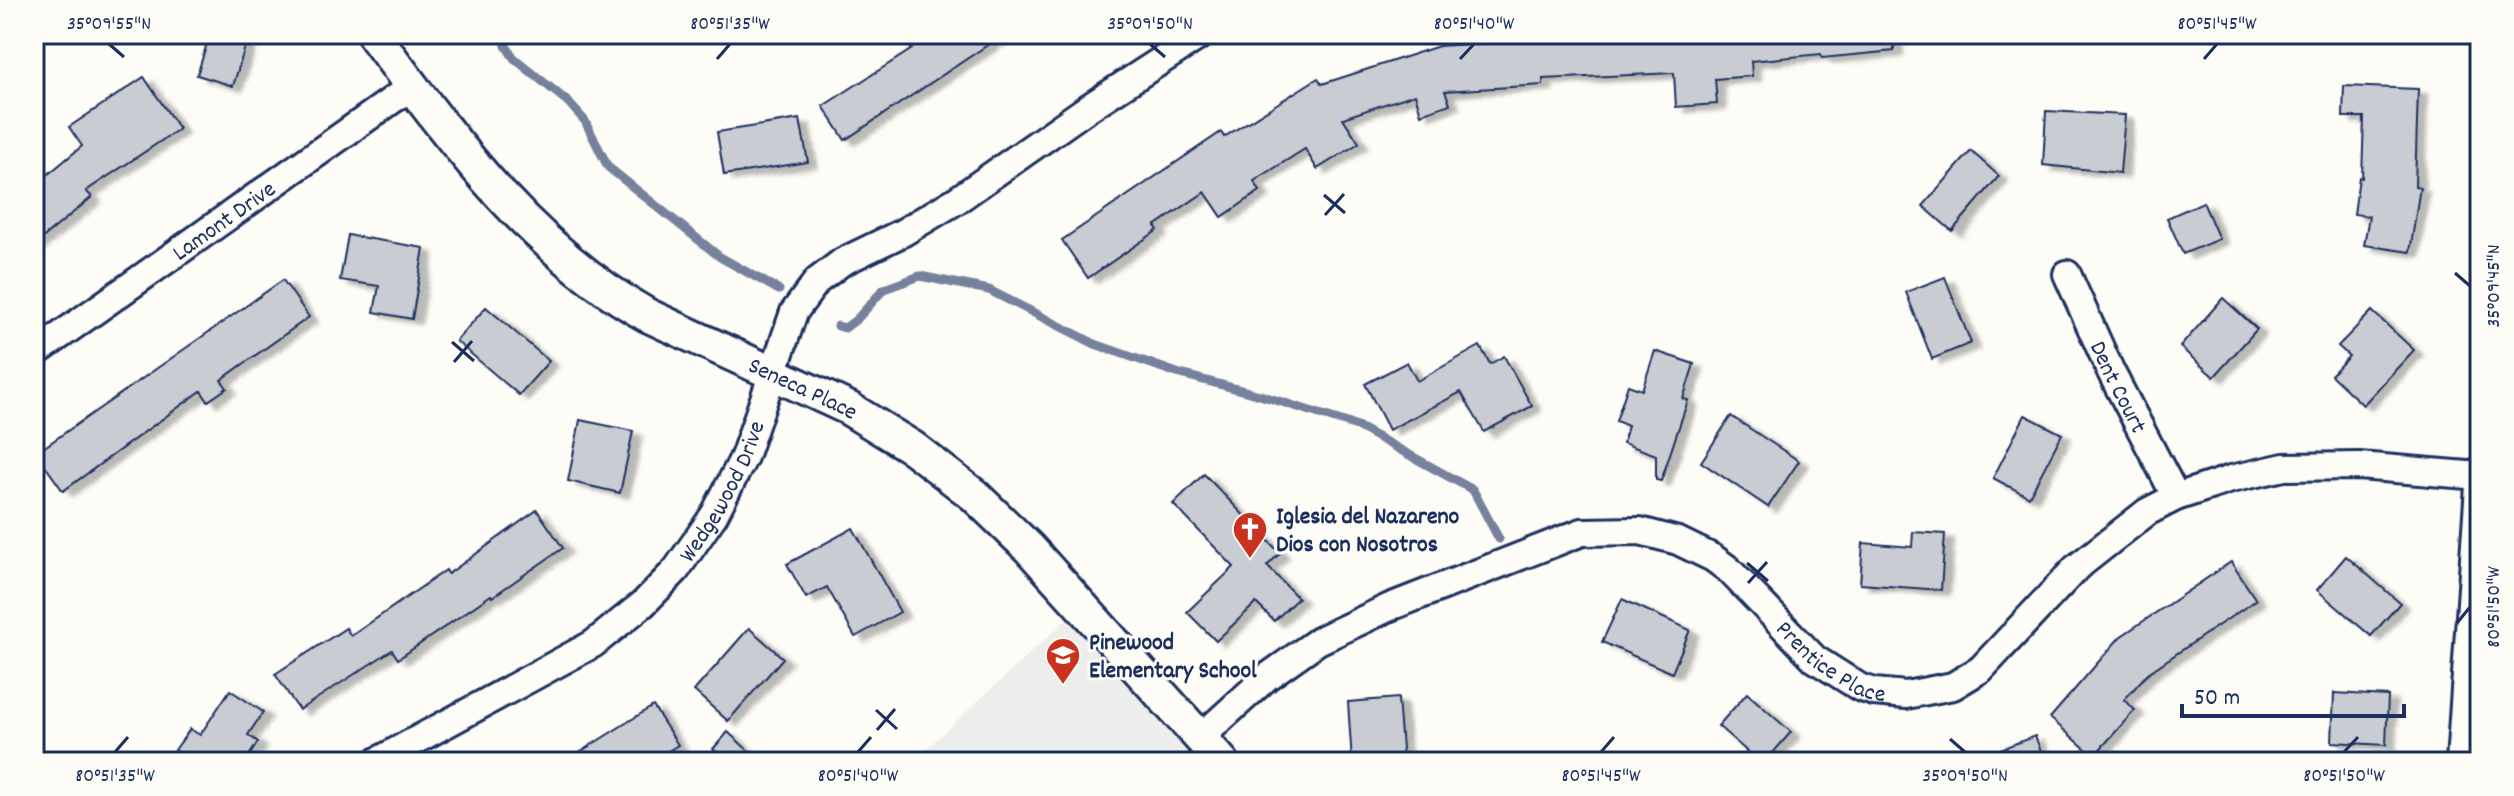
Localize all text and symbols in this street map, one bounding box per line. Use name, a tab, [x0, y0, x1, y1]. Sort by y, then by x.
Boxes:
text: 35°09'55"N	[67, 11, 151, 39]
text: 80°51'35"W	[690, 11, 770, 39]
text: 35°09'50"N	[1107, 11, 1193, 39]
text: 80°51'40"W	[1434, 11, 1515, 39]
text: 80°51'45"W	[2177, 11, 2257, 39]
street label: Lamont Drive	[166, 174, 284, 271]
text: 35°09'45"N	[2481, 244, 2509, 328]
street label: Dent Court	[2079, 336, 2154, 440]
street label: Seneca Place	[742, 350, 864, 430]
street label: Wedgewood Drive	[672, 417, 775, 570]
place label: Iglesia del Nazareno Dios con Nosotros	[1276, 501, 1460, 563]
church icon: Iglesia del Nazareno Dios con Nosotros	[1231, 510, 1269, 560]
text: 80°51'50"W	[2481, 566, 2509, 648]
street label: Prentice Place	[1767, 614, 1887, 713]
place label: Pinewood Elementary School	[1089, 627, 1257, 689]
school or university icon: Pinewood Elementary School	[1044, 636, 1082, 686]
scale bar	[2182, 668, 2404, 718]
text: 50 m	[2194, 682, 2240, 716]
text: 80°51'35"W	[75, 763, 155, 791]
text: 80°51'40"W	[818, 763, 899, 791]
text: 80°51'45"W	[1561, 763, 1641, 791]
text: 35°09'50"N	[1922, 763, 2008, 791]
text: 80°51'50"W	[2303, 763, 2385, 791]

